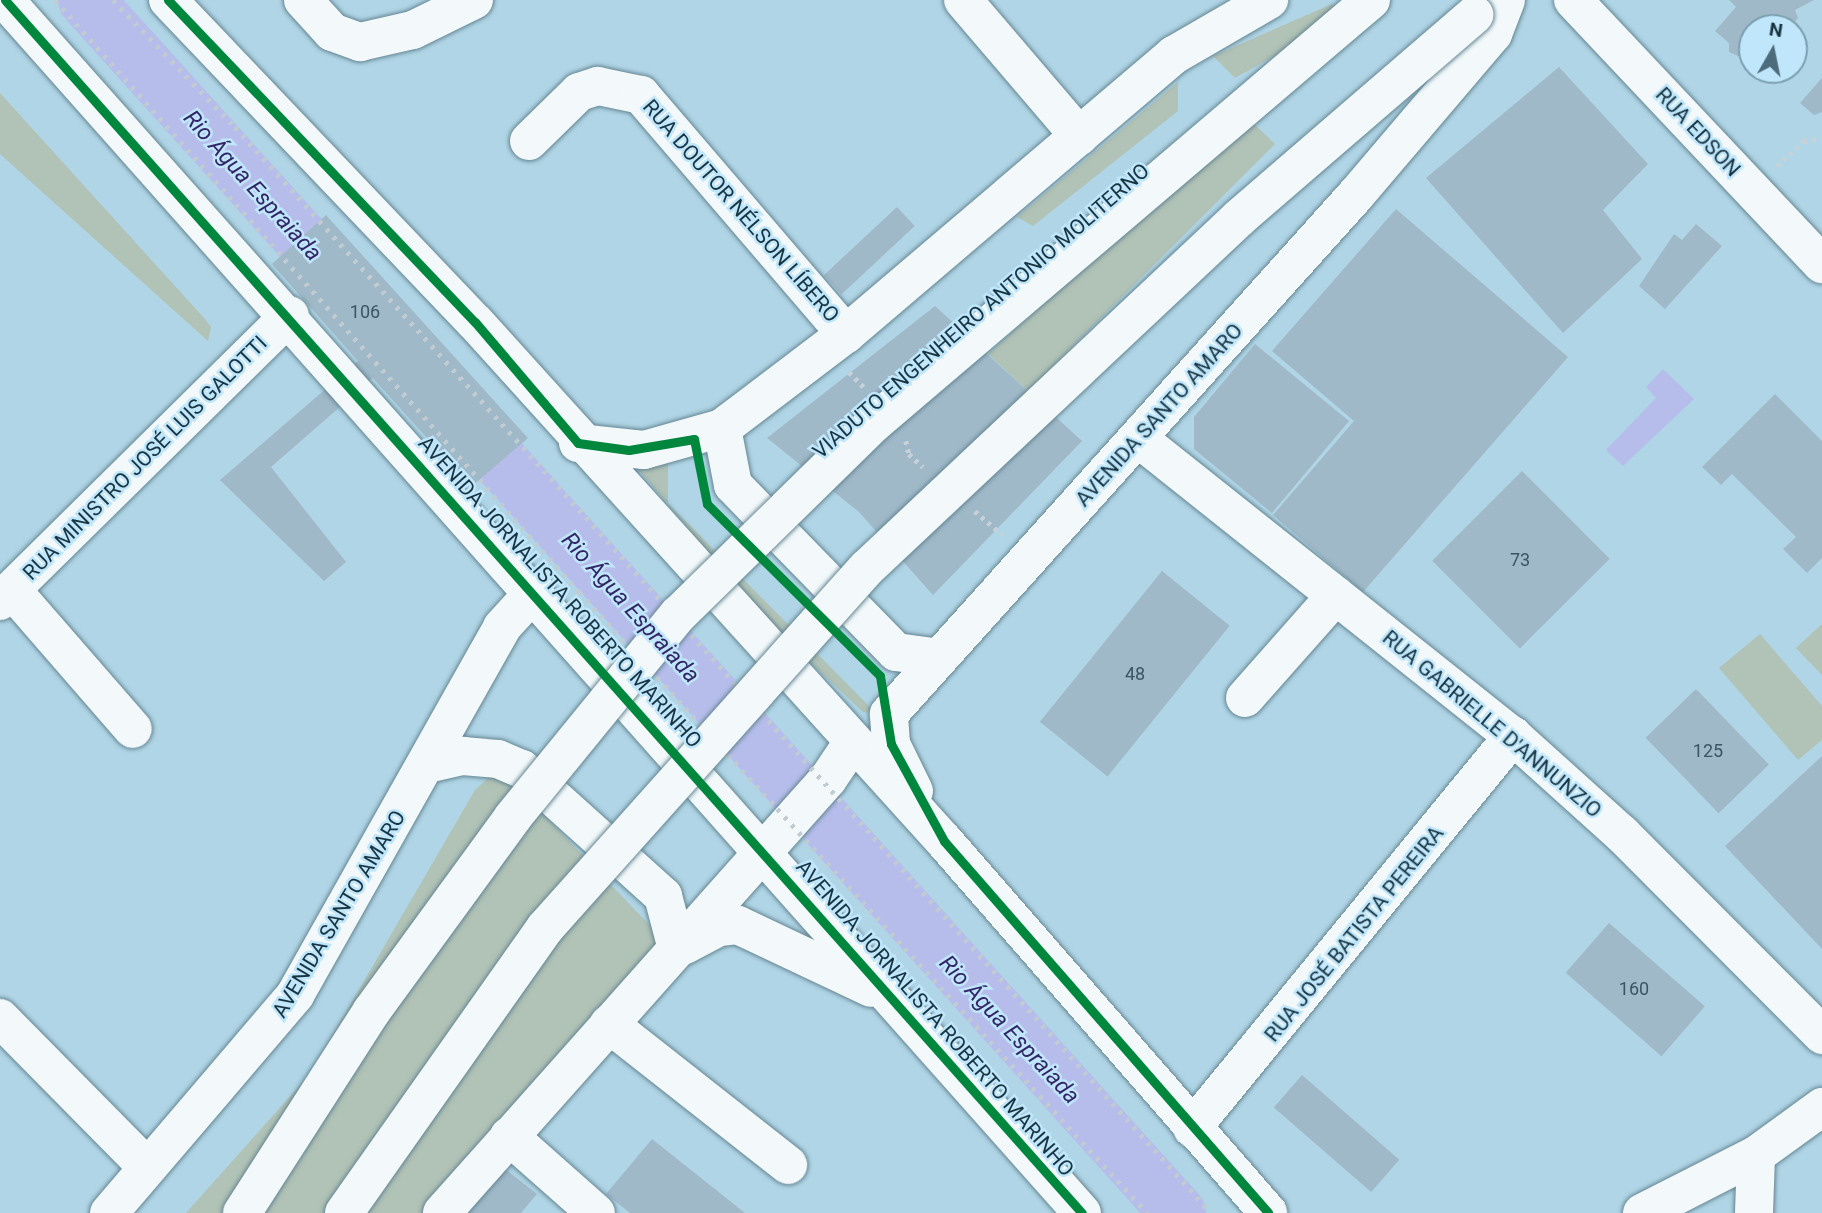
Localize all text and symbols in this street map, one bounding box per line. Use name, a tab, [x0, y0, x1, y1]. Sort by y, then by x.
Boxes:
north arrow	[1738, 14, 1808, 84]
text: N	[1768, 17, 1784, 42]
street label: RUA EDSON	[1650, 82, 1746, 182]
street label: RUA DOUTOR NÉLSON LÍBERO	[637, 95, 845, 327]
water label: Rio Água Espraiada	[177, 105, 327, 267]
street label: VIADUTO ENGENHEIRO ANTONIO MOLITERNO	[808, 158, 1154, 464]
house number: 106	[350, 301, 380, 323]
street label: AVENIDA SANTO AMARO	[1070, 318, 1248, 512]
street label: RUA MINISTRO JOSÉ LUIS GALOTTI	[18, 331, 272, 585]
street label: AVENIDA JORNALISTA ROBERTO MARINHO	[413, 431, 707, 753]
water label: Rio Água Espraiada	[555, 527, 705, 689]
house number: 73	[1510, 549, 1530, 571]
street label: RUA GABRIELLE D'ANNUNZIO	[1377, 625, 1607, 823]
house number: 48	[1125, 663, 1145, 685]
house number: 125	[1693, 740, 1723, 762]
street label: AVENIDA SANTO AMARO	[267, 806, 411, 1022]
street label: RUA JOSÉ BATISTA PEREIRA	[1259, 821, 1449, 1047]
street label: AVENIDA JORNALISTA ROBERTO MARINHO	[791, 855, 1079, 1181]
water label: Rio Água Espraiada	[933, 950, 1085, 1110]
house number: 160	[1619, 978, 1649, 1000]

